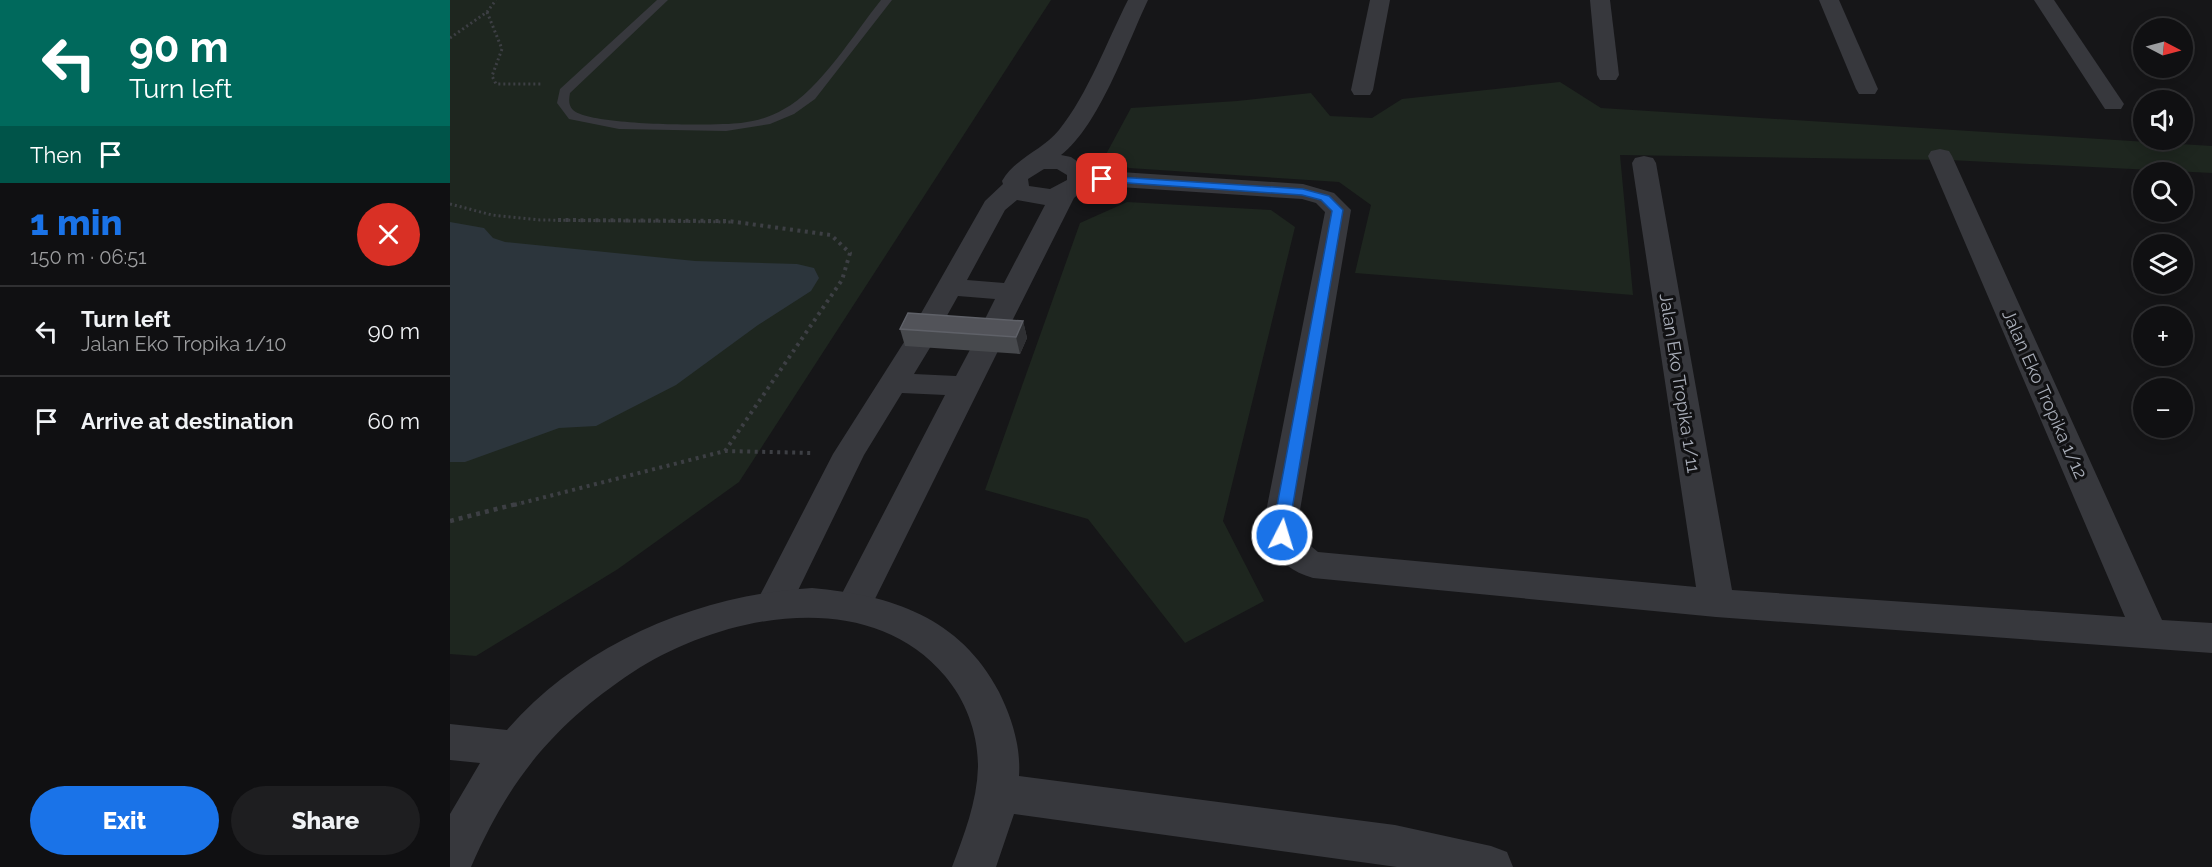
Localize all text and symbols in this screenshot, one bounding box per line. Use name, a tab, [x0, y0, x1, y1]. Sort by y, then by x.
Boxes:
north arrow	[2133, 18, 2193, 78]
map controls	[2133, 18, 2193, 438]
text: 90 m	[129, 23, 229, 72]
icon: left	[30, 24, 108, 102]
text: Turn left	[129, 73, 232, 104]
button: sound	[2133, 90, 2193, 150]
icon: arrive	[94, 138, 127, 171]
text: Then	[30, 142, 82, 168]
pin	[1076, 153, 1127, 204]
icon: arrive	[1085, 162, 1118, 195]
button: search	[2133, 162, 2193, 222]
text: 1 min	[30, 201, 122, 243]
button: close	[357, 203, 420, 266]
button: layers	[2133, 234, 2193, 294]
text: 150 m · 06:51	[30, 245, 147, 269]
street label: Jalan Eko Tropika 1/11	[1655, 292, 1705, 475]
text: Turn left	[81, 306, 171, 332]
street label: Jalan Eko Tropika 1/12	[1998, 306, 2092, 482]
button: +	[2133, 306, 2193, 366]
icon: left	[30, 315, 63, 348]
text: 90 m	[368, 318, 420, 344]
text: Jalan Eko Tropika 1/10	[81, 332, 286, 356]
button: −	[2133, 378, 2193, 438]
icon: arrive	[30, 405, 63, 438]
text: Arrive at destination	[81, 408, 294, 434]
text: 60 m	[367, 408, 420, 434]
position arrow	[1250, 503, 1314, 567]
button: Exit	[30, 786, 219, 855]
button: Share	[231, 786, 420, 855]

